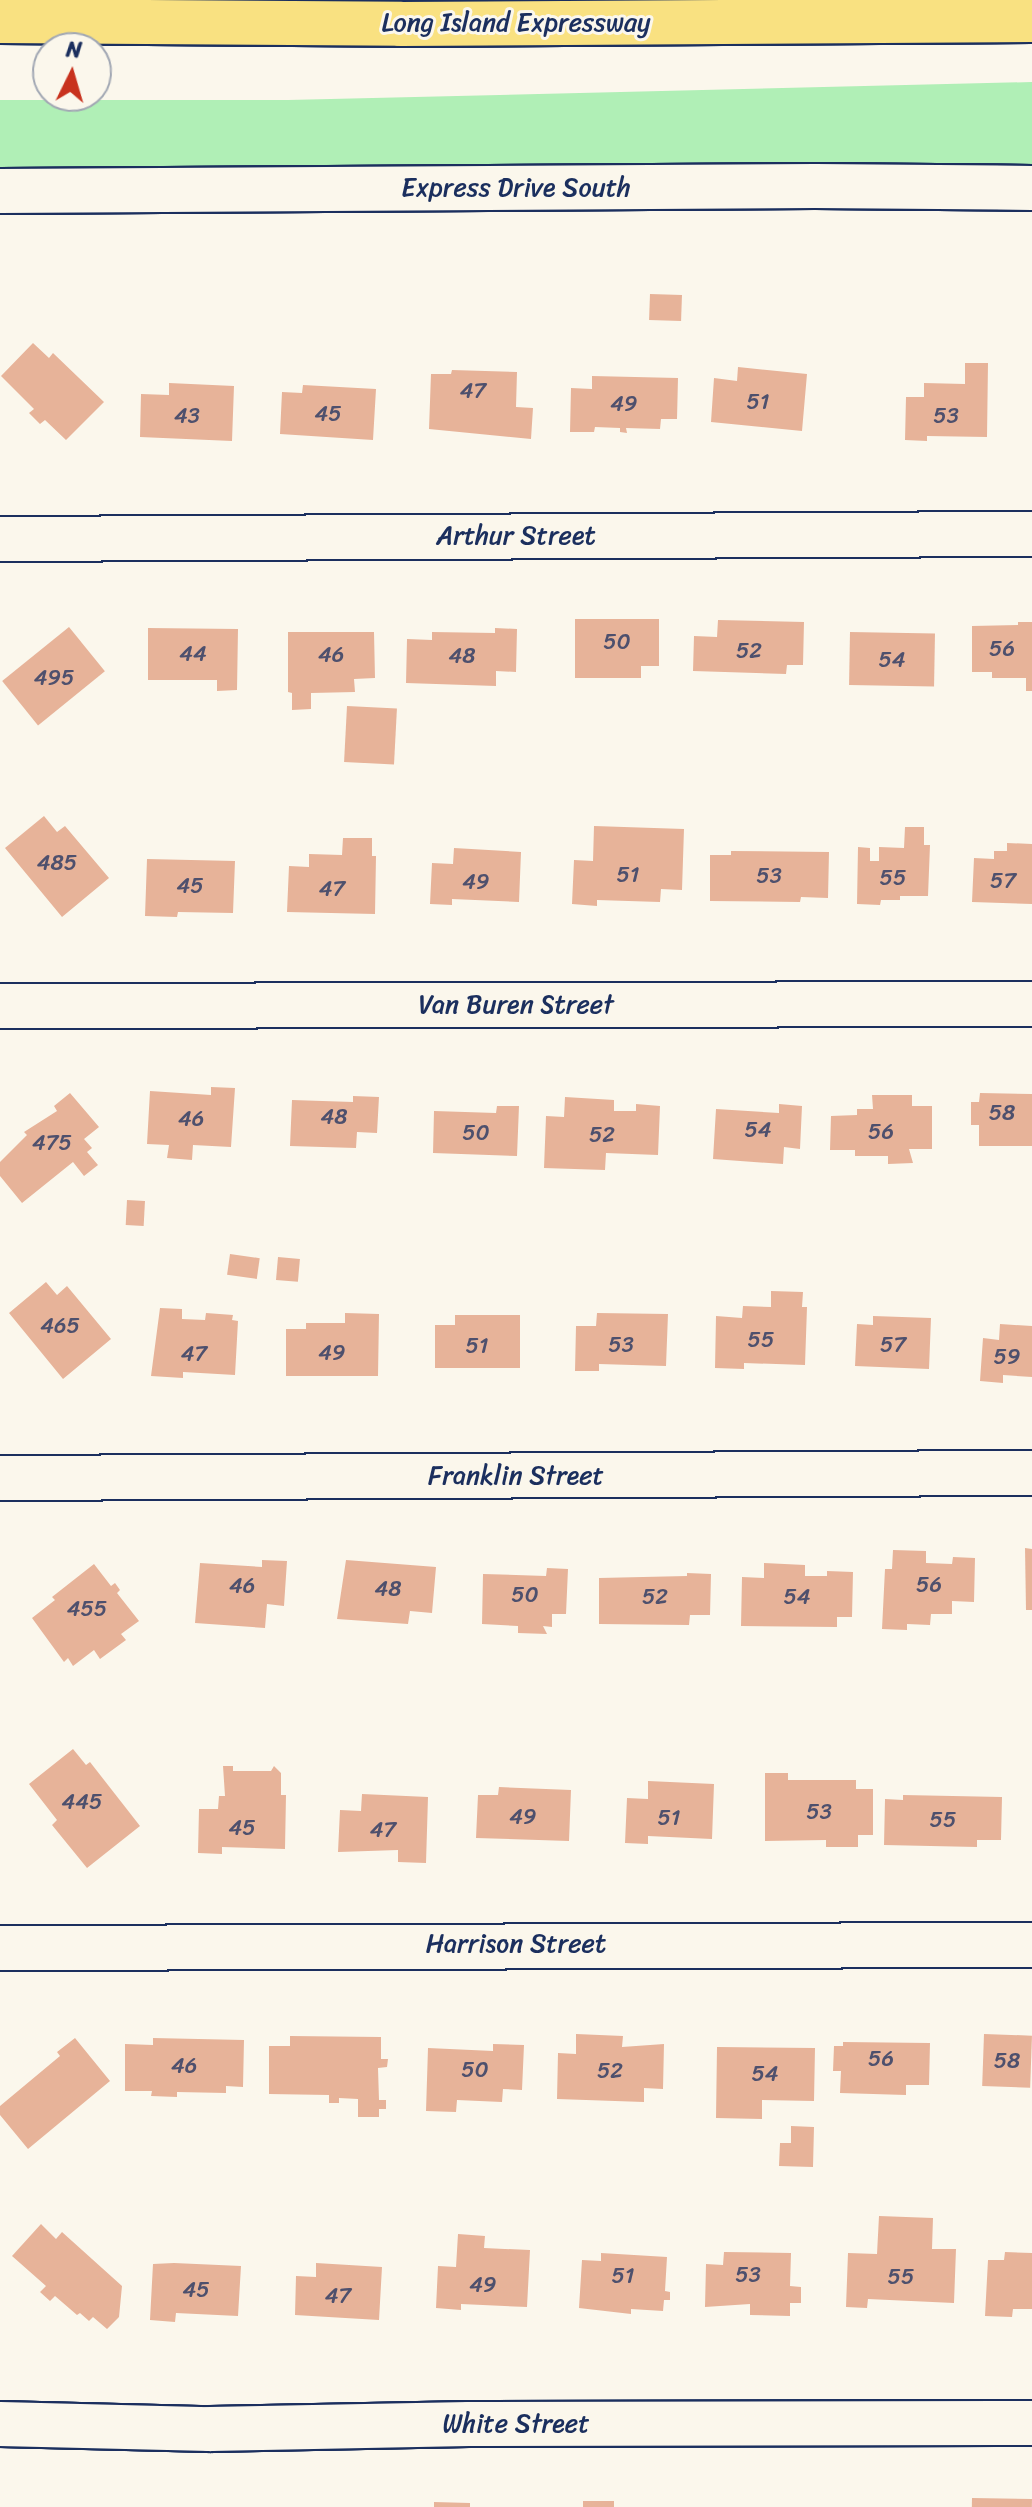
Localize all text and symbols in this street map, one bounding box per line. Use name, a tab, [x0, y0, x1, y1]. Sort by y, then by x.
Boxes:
street label: Long Island Expressway	[381, 7, 651, 39]
text: N	[65, 29, 83, 70]
north arrow	[32, 32, 112, 112]
street label: Express Drive South	[401, 172, 631, 204]
house number: 47	[460, 378, 486, 404]
house number: 51	[747, 389, 769, 415]
house number: 49	[610, 391, 638, 417]
house number: 45	[314, 401, 342, 427]
house number: 43	[174, 403, 200, 429]
house number: 53	[933, 403, 959, 429]
street label: Arthur Street	[436, 520, 596, 552]
house number: 50	[603, 629, 631, 655]
house number: 56	[989, 636, 1015, 662]
house number: 52	[736, 638, 762, 664]
house number: 44	[179, 641, 207, 667]
house number: 46	[318, 642, 344, 668]
house number: 48	[448, 643, 476, 669]
house number: 54	[878, 647, 906, 673]
house number: 495	[34, 665, 74, 691]
house number: 485	[37, 850, 77, 876]
house number: 51	[617, 862, 639, 888]
house number: 53	[756, 863, 782, 889]
house number: 55	[880, 865, 906, 891]
house number: 57	[990, 868, 1016, 894]
house number: 49	[462, 869, 490, 895]
house number: 45	[176, 873, 204, 899]
house number: 47	[319, 876, 345, 902]
street label: Van Buren Street	[417, 989, 615, 1021]
house number: 58	[989, 1100, 1015, 1126]
house number: 48	[320, 1104, 348, 1130]
house number: 46	[178, 1106, 204, 1132]
house number: 54	[744, 1117, 772, 1143]
house number: 56	[868, 1119, 894, 1145]
house number: 50	[462, 1120, 490, 1146]
house number: 52	[589, 1122, 615, 1148]
house number: 475	[32, 1130, 72, 1156]
house number: 465	[40, 1313, 80, 1339]
house number: 55	[748, 1327, 774, 1353]
house number: 53	[608, 1332, 634, 1358]
house number: 57	[880, 1332, 906, 1358]
house number: 51	[466, 1333, 488, 1359]
house number: 49	[318, 1340, 346, 1366]
house number: 47	[181, 1341, 207, 1367]
house number: 59	[994, 1344, 1020, 1370]
street label: Franklin Street	[428, 1460, 604, 1492]
house number: 56	[916, 1572, 942, 1598]
house number: 46	[229, 1573, 255, 1599]
house number: 48	[374, 1576, 402, 1602]
house number: 50	[511, 1582, 539, 1608]
house number: 52	[642, 1584, 668, 1610]
house number: 54	[783, 1584, 811, 1610]
house number: 455	[67, 1596, 107, 1622]
house number: 445	[62, 1789, 102, 1815]
house number: 53	[806, 1799, 832, 1825]
house number: 49	[509, 1804, 537, 1830]
house number: 51	[658, 1805, 680, 1831]
house number: 55	[930, 1807, 956, 1833]
house number: 45	[228, 1815, 256, 1841]
house number: 47	[370, 1817, 396, 1843]
street label: Harrison Street	[426, 1928, 606, 1960]
house number: 56	[868, 2046, 894, 2072]
house number: 58	[994, 2048, 1020, 2074]
house number: 46	[171, 2053, 197, 2079]
house number: 50	[461, 2057, 489, 2083]
house number: 52	[597, 2058, 623, 2084]
house number: 54	[751, 2061, 779, 2087]
house number: 53	[735, 2262, 761, 2288]
house number: 51	[612, 2263, 634, 2289]
house number: 55	[888, 2264, 914, 2290]
house number: 49	[469, 2272, 497, 2298]
house number: 45	[182, 2277, 210, 2303]
house number: 47	[325, 2283, 351, 2309]
street label: White Street	[442, 2408, 590, 2440]

